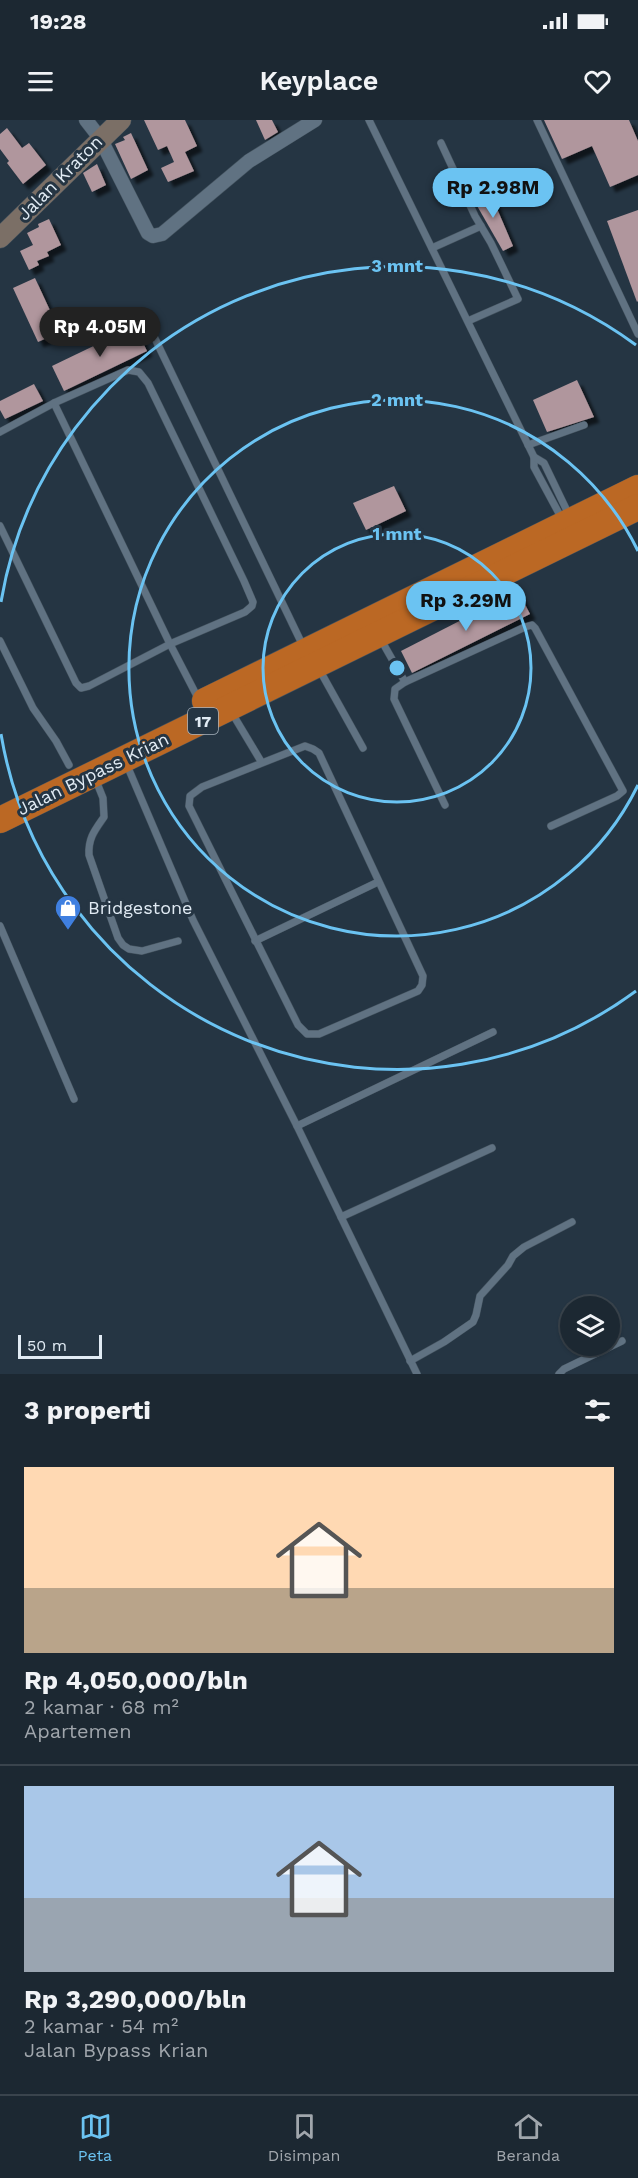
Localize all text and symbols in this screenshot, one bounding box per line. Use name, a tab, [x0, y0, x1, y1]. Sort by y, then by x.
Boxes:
text: 19:28	[30, 9, 87, 34]
icon: menu	[24, 65, 57, 98]
text: Keyplace	[259, 65, 379, 97]
icon: heart	[581, 65, 614, 98]
street label: Jalan Kraton	[13, 131, 106, 224]
pin: Rp 2.98M	[431, 168, 555, 219]
text: Rp 2.98M	[447, 175, 539, 199]
text: 3 mnt	[371, 255, 423, 276]
pin: Rp 4.05M	[38, 307, 162, 358]
text: Rp 4.05M	[53, 314, 147, 338]
text: 2 mnt	[371, 389, 423, 410]
text: 1 mnt	[373, 523, 422, 544]
pin: Rp 3.29M	[404, 581, 528, 632]
text: Rp 3.29M	[420, 588, 512, 612]
centre of rings	[387, 658, 407, 678]
road number: 17	[188, 708, 218, 734]
street label: Jalan Bypass Krian	[14, 728, 172, 819]
shop icon: Bridgestone	[53, 893, 83, 931]
place label: Bridgestone	[88, 897, 193, 918]
map controls	[560, 1296, 620, 1356]
button: layers	[560, 1296, 620, 1356]
scale bar	[18, 1332, 102, 1360]
text: 50 m	[27, 1336, 67, 1355]
icon: filters	[581, 1394, 614, 1427]
text: 3 properti	[24, 1395, 151, 1425]
icon: home	[265, 1506, 373, 1614]
text: Rp 4,050,000/bln	[24, 1665, 248, 1695]
text: 2 kamar · 68 m²	[24, 1695, 179, 1719]
text: Apartemen	[24, 1719, 132, 1743]
icon: home	[265, 1825, 373, 1933]
text: Rp 3,290,000/bln	[24, 1984, 247, 2014]
text: 2 kamar · 54 m²	[24, 2014, 178, 2038]
text: Jalan Bypass Krian	[24, 2038, 208, 2062]
tab: Peta	[78, 2110, 112, 2165]
tab: Disimpan	[268, 2110, 340, 2165]
tab: Beranda	[496, 2110, 560, 2165]

